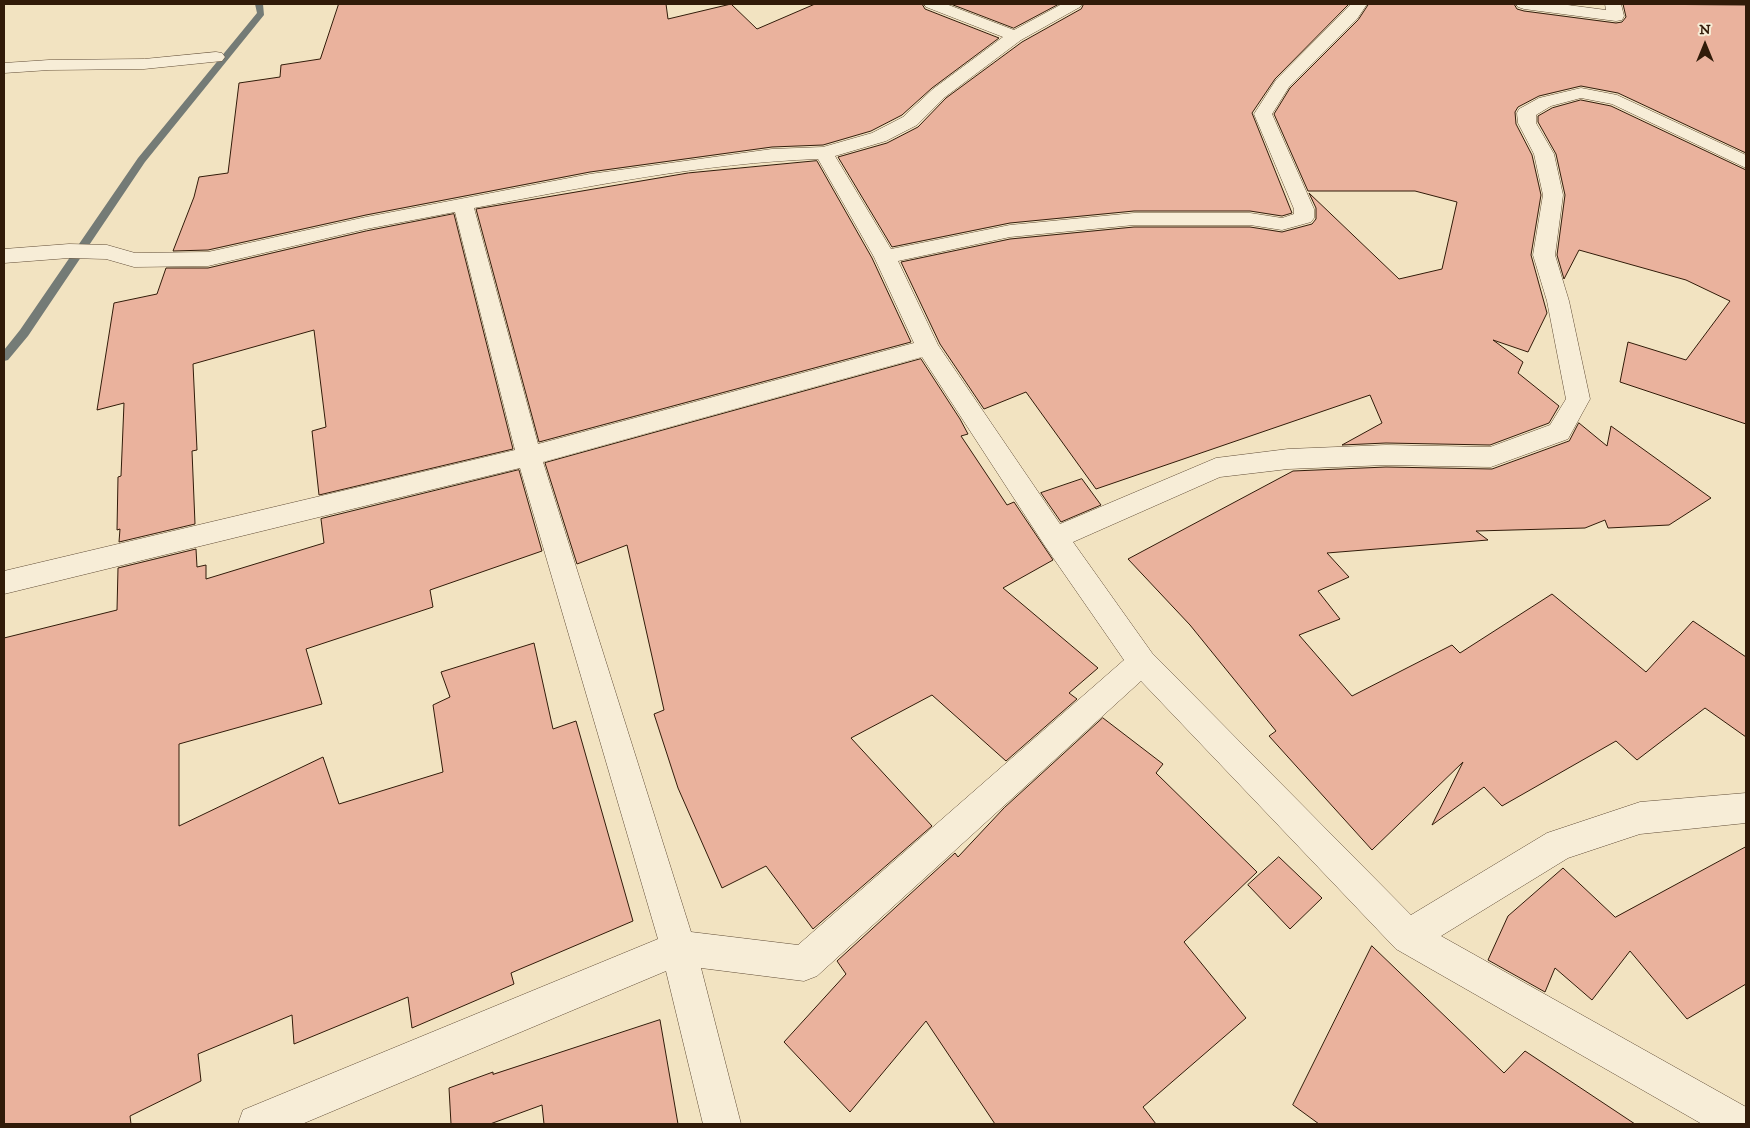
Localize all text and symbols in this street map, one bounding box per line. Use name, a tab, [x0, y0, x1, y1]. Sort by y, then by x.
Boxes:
north arrow	[1680, 20, 1730, 70]
text: N	[1699, 21, 1711, 39]

